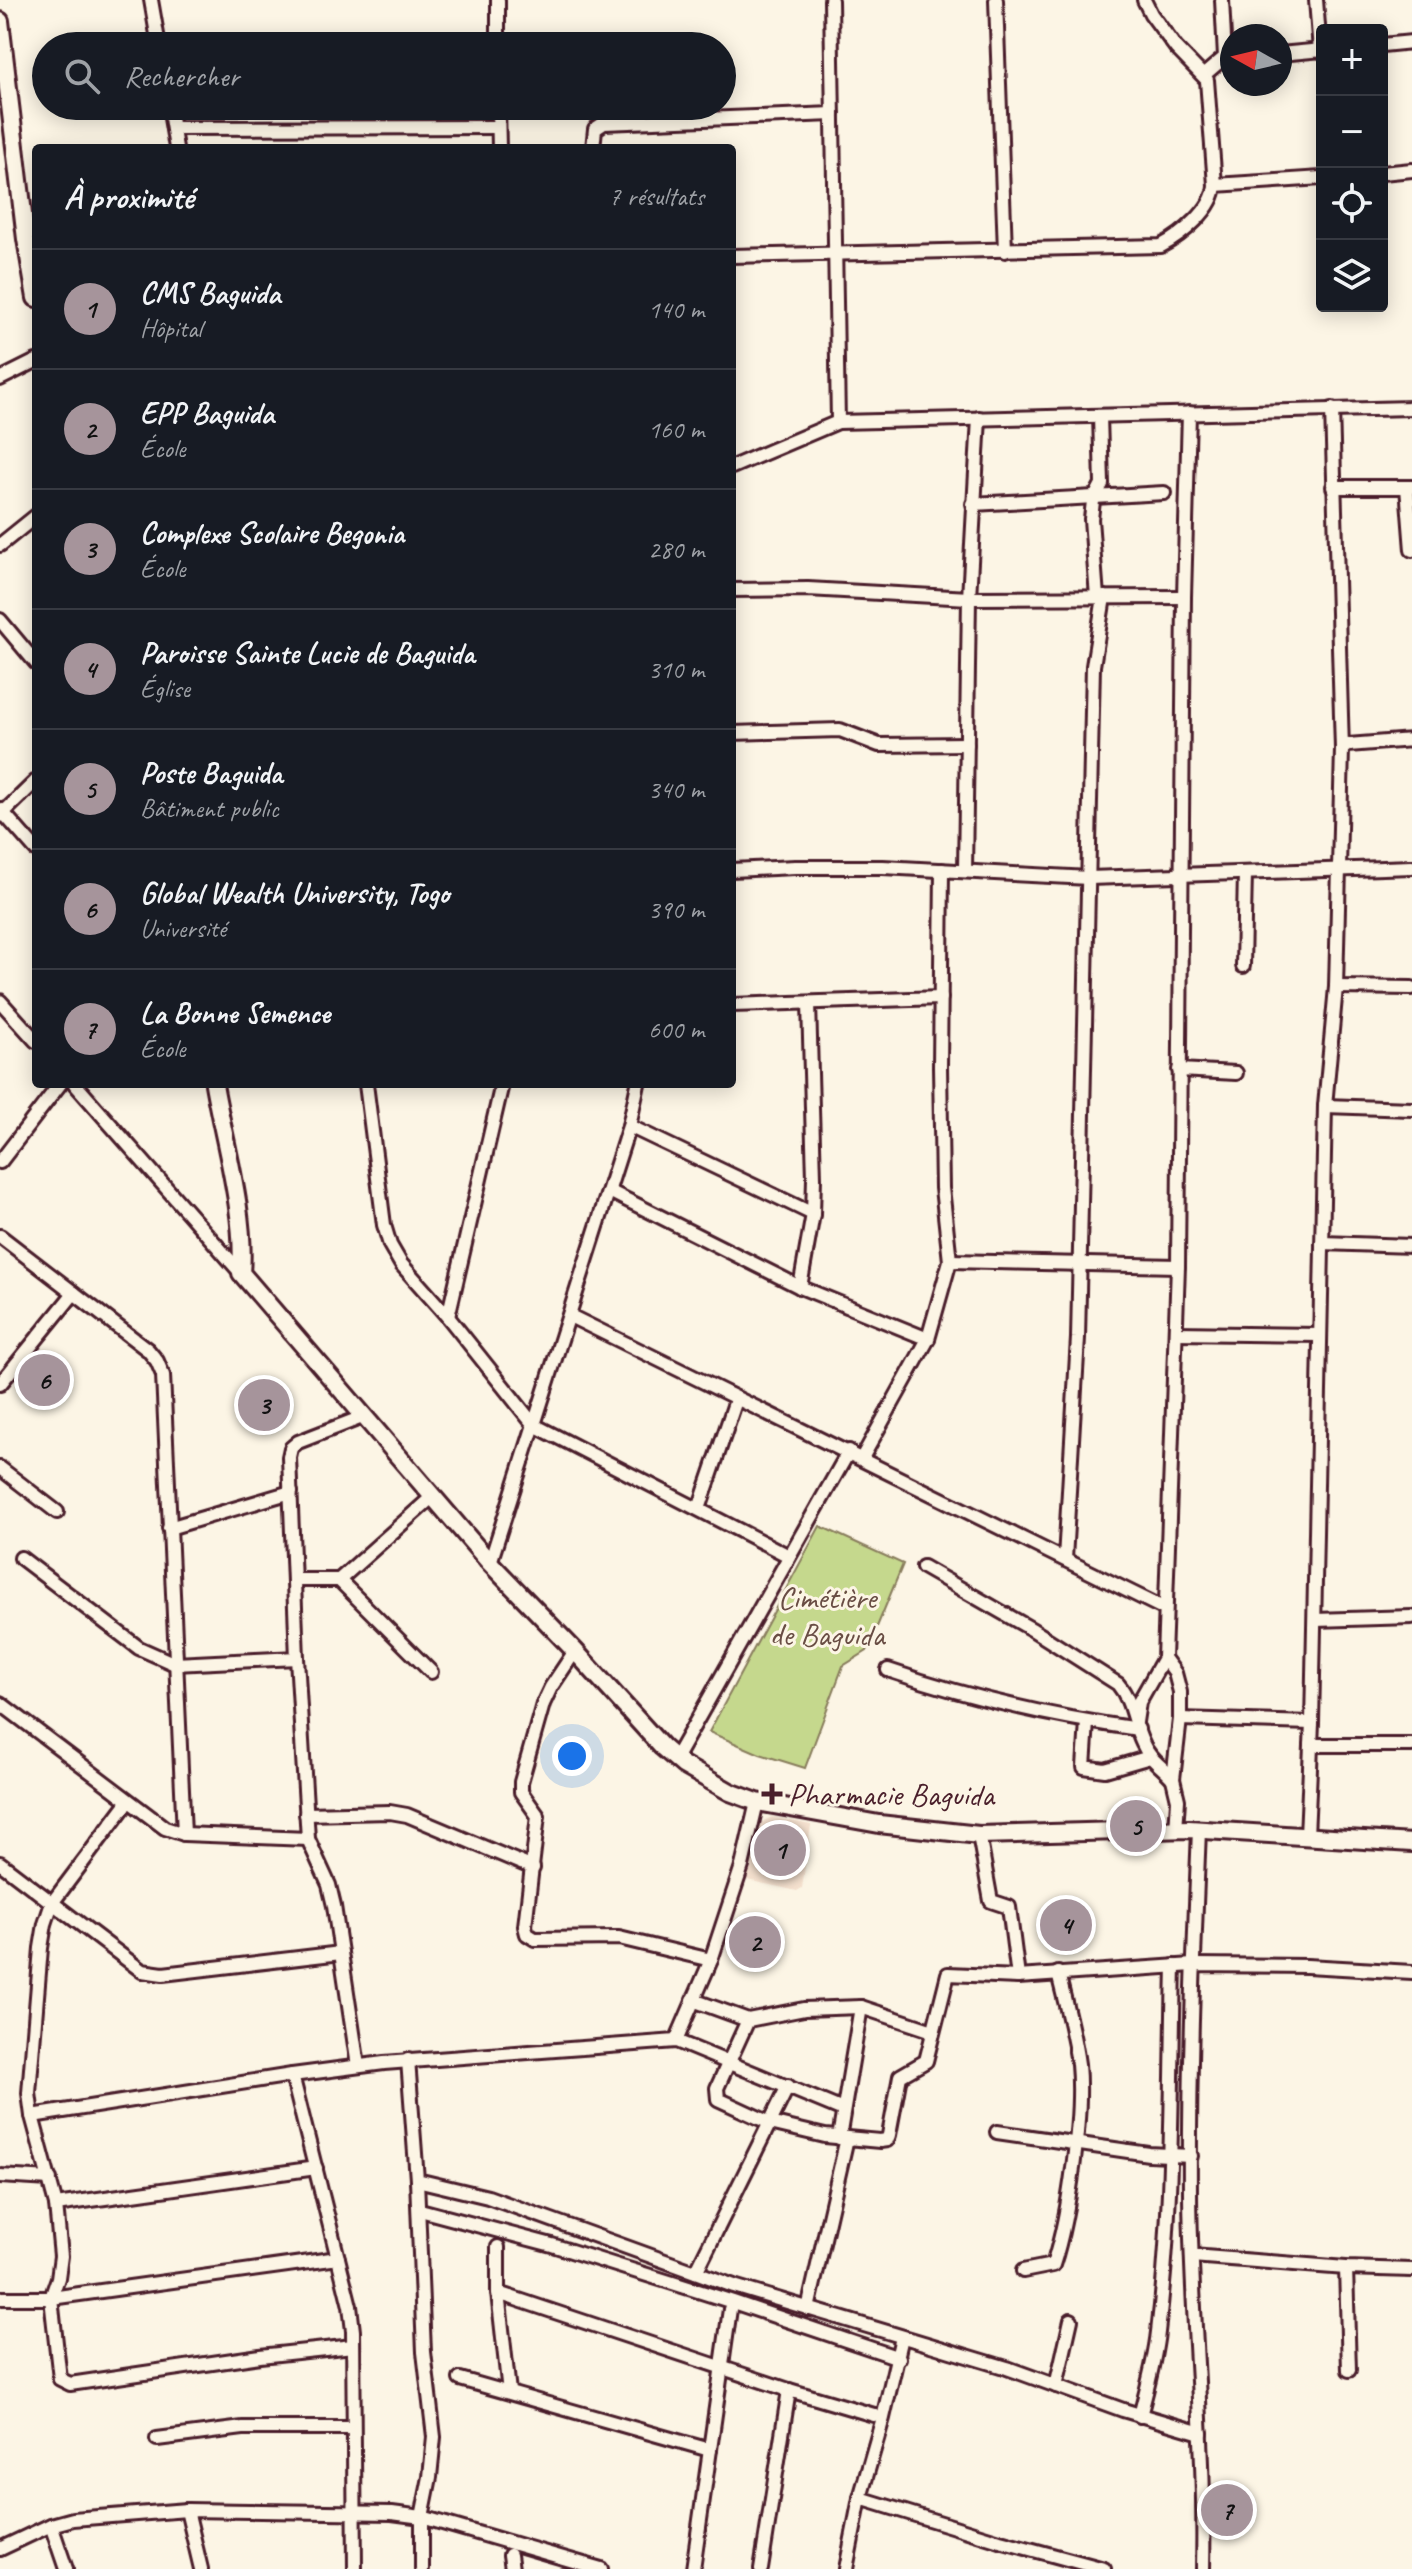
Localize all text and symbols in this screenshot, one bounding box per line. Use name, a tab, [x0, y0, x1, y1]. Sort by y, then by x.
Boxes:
north arrow	[1220, 24, 1292, 96]
map controls	[1316, 24, 1388, 312]
button: +	[1316, 24, 1388, 96]
search box	[32, 32, 736, 120]
icon: search	[60, 54, 104, 98]
text: Rechercher	[124, 57, 239, 95]
button: −	[1316, 96, 1388, 168]
button: locate	[1316, 168, 1388, 240]
text: À proximité	[64, 175, 193, 218]
text: 7 résultats	[609, 180, 704, 213]
button: layers	[1316, 240, 1388, 312]
text: CMS Baguida	[140, 274, 280, 312]
text: 1	[84, 293, 96, 326]
text: 140 m	[648, 293, 704, 326]
text: Hôpital	[140, 312, 202, 345]
text: EPP Baguida	[140, 394, 274, 432]
text: 2	[84, 413, 96, 446]
text: 160 m	[648, 413, 704, 446]
text: École	[140, 432, 186, 465]
text: Complexe Scolaire Begonia	[140, 514, 404, 552]
text: 3	[84, 533, 96, 566]
text: 280 m	[648, 533, 704, 566]
text: École	[140, 552, 186, 585]
text: Paroisse Sainte Lucie de Baguida	[140, 634, 475, 672]
text: 4	[84, 653, 96, 686]
text: 310 m	[648, 653, 704, 686]
text: Église	[140, 672, 190, 705]
text: Poste Baguida	[140, 754, 282, 792]
text: 5	[84, 773, 96, 806]
text: 340 m	[648, 773, 704, 806]
text: Bâtiment public	[140, 792, 279, 825]
text: Global Wealth University, Togo	[140, 874, 449, 912]
text: 6	[84, 893, 96, 926]
text: 390 m	[648, 893, 704, 926]
text: Université	[140, 912, 226, 945]
text: La Bonne Semence	[140, 994, 330, 1032]
text: 7	[84, 1013, 96, 1046]
text: 600 m	[648, 1013, 704, 1046]
text: École	[140, 1032, 186, 1065]
pin: 6	[18, 1350, 70, 1410]
pin: 3	[238, 1375, 290, 1435]
park label: Cimétière de Baguida	[770, 1577, 887, 1655]
your location	[552, 1736, 592, 1776]
place label: Pharmacie Baguida	[788, 1774, 996, 1815]
marker: Pharmacie Baguida	[763, 1785, 781, 1803]
pin: 5	[1110, 1796, 1162, 1856]
pin: 1	[754, 1820, 806, 1880]
pin: 4	[1040, 1895, 1092, 1955]
pin: 2	[729, 1912, 781, 1972]
pin: 7	[1201, 2480, 1253, 2540]

